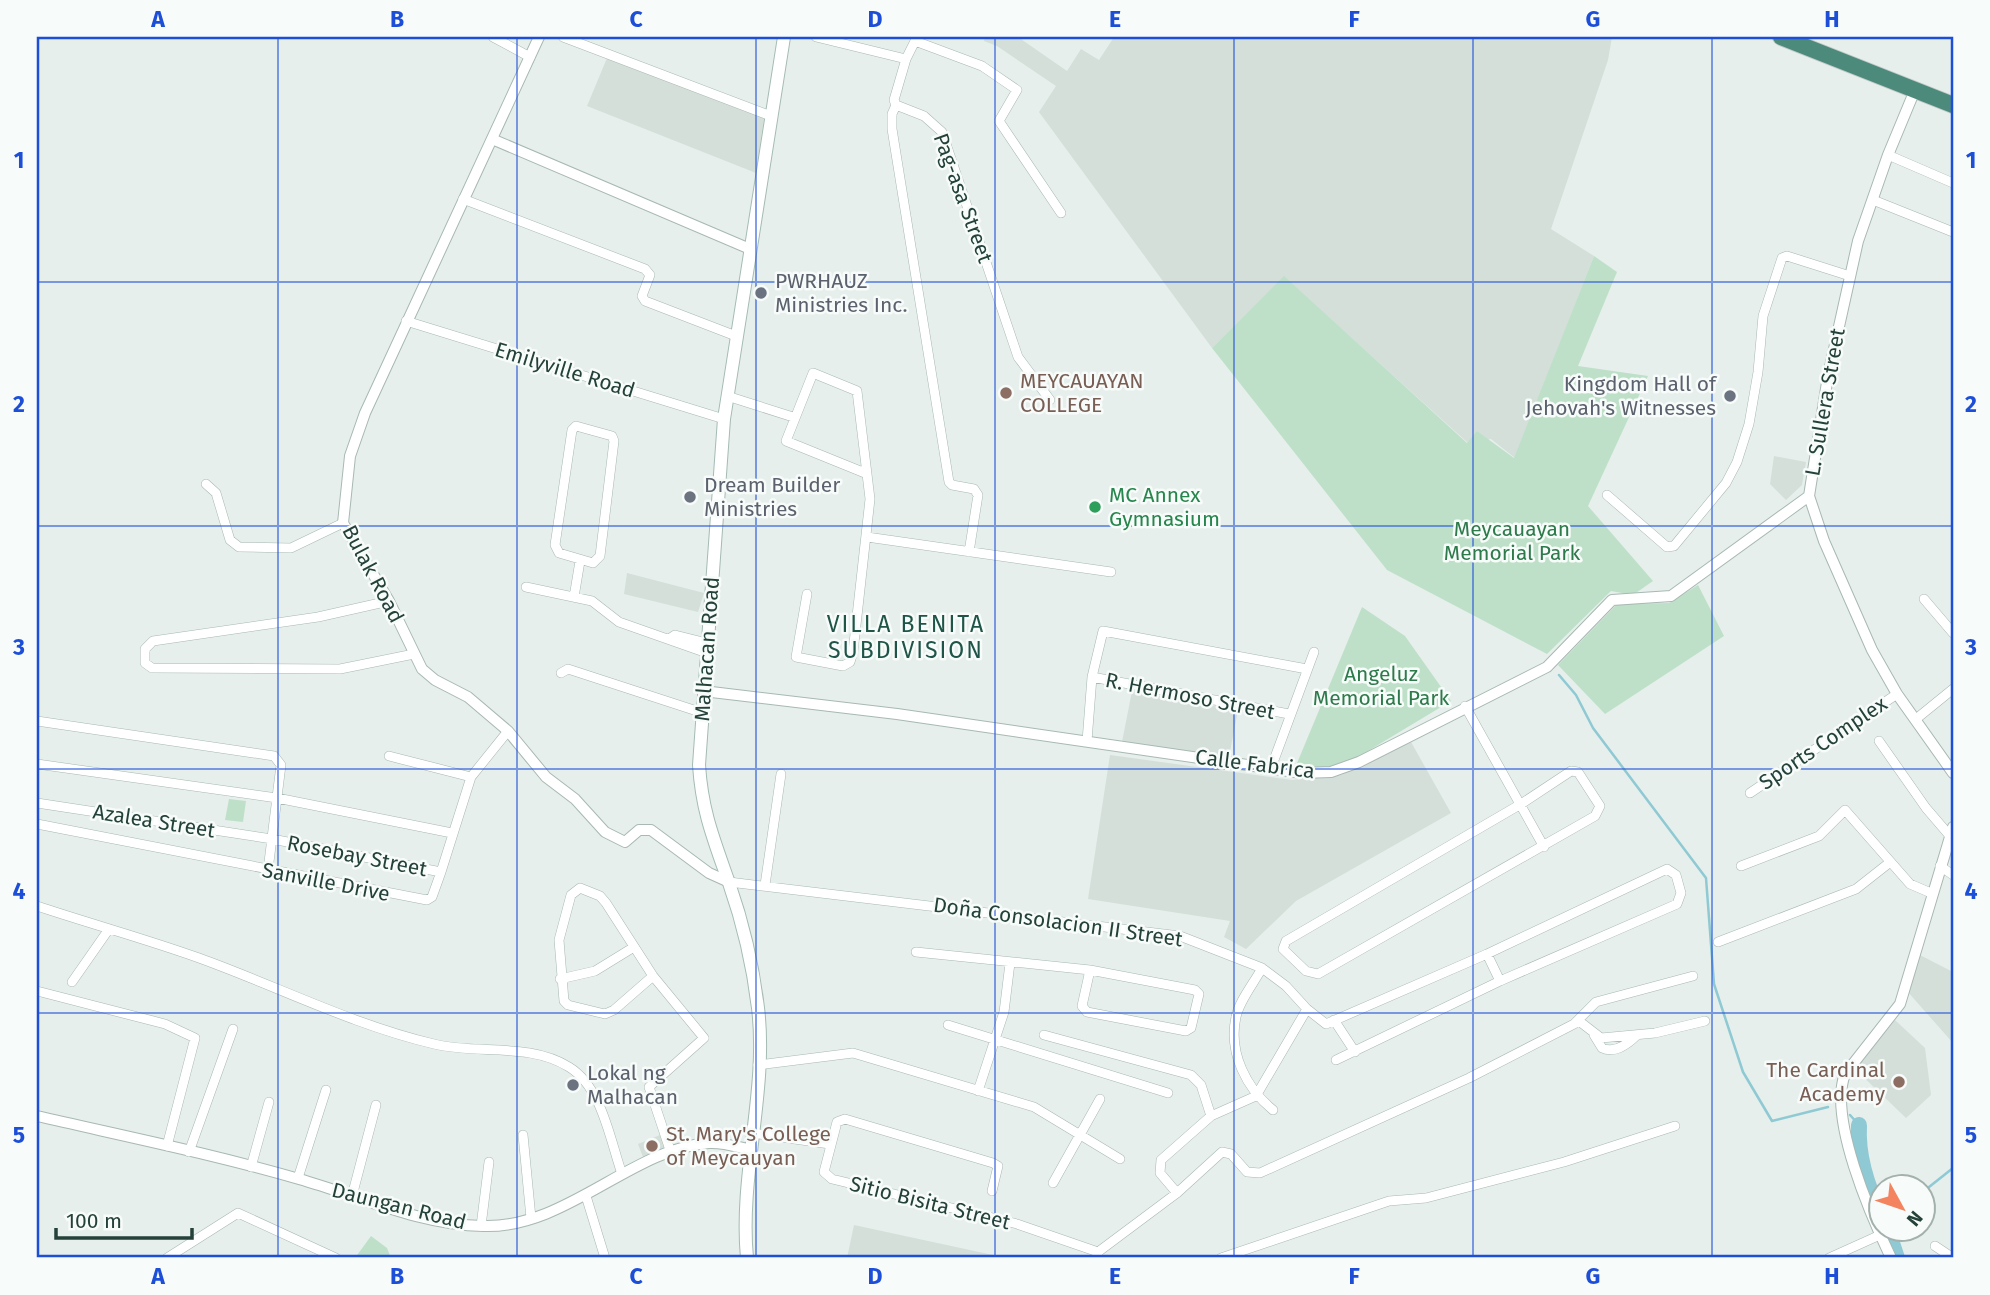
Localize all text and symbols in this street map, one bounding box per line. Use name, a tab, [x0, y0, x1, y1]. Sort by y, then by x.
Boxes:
text: A	[150, 5, 165, 33]
text: B	[390, 5, 404, 33]
text: C	[629, 5, 643, 33]
text: D	[868, 5, 883, 33]
text: E	[1109, 5, 1121, 33]
text: F	[1348, 5, 1360, 33]
text: G	[1586, 5, 1600, 33]
text: H	[1824, 5, 1840, 33]
street label: Pag-asa Street	[928, 130, 999, 267]
text: 1	[14, 146, 24, 174]
text: 1	[1966, 146, 1976, 174]
place label: PWRHAUZ Ministries Inc.	[775, 268, 908, 318]
marker: PWRHAUZ Ministries Inc.	[753, 285, 769, 301]
street label: L. Sullera Street	[1799, 326, 1851, 478]
street label: Emilyville Road	[492, 336, 638, 404]
place label: MEYCAUAYAN COLLEGE	[1020, 368, 1144, 418]
place label: Kingdom Hall of Jehovah's Witnesses	[1525, 371, 1718, 421]
marker: MEYCAUAYAN COLLEGE	[998, 385, 1014, 401]
marker: Kingdom Hall of Jehovah's Witnesses	[1722, 388, 1738, 404]
text: 2	[13, 390, 25, 418]
text: 2	[1965, 390, 1977, 418]
place label: Dream Builder Ministries	[704, 472, 840, 522]
place label: MC Annex Gymnasium	[1109, 482, 1220, 532]
marker: Dream Builder Ministries	[682, 489, 698, 505]
marker: MC Annex Gymnasium	[1087, 499, 1103, 515]
park label: Meycauayan Memorial Park	[1444, 516, 1580, 566]
street label: Bulak Road	[336, 521, 410, 627]
street label: Malhacan Road	[689, 576, 725, 722]
district label: VILLA BENITA SUBDIVISION	[827, 610, 985, 664]
text: 3	[12, 633, 25, 661]
text: 3	[1964, 633, 1977, 661]
park label: Angeluz Memorial Park	[1313, 661, 1449, 711]
street label: R. Hermoso Street	[1103, 667, 1277, 725]
street label: Sports Complex	[1754, 690, 1893, 795]
street label: Calle Fabrica	[1194, 744, 1316, 784]
street label: Azalea Street	[91, 799, 217, 844]
street label: Rosebay Street	[285, 830, 430, 882]
street label: Sanville Drive	[260, 857, 392, 907]
text: 4	[13, 877, 26, 905]
text: 4	[1965, 877, 1978, 905]
street label: Doña Consolacion II Street	[932, 892, 1185, 952]
place label: The Cardinal Academy	[1766, 1057, 1886, 1107]
place label: Lokal ng Malhacan	[587, 1060, 678, 1110]
marker: The Cardinal Academy	[1891, 1074, 1907, 1090]
marker: Lokal ng Malhacan	[565, 1077, 581, 1093]
text: 5	[13, 1121, 25, 1149]
place label: St. Mary's College of Meycauyan	[666, 1121, 831, 1171]
text: 5	[1965, 1121, 1977, 1149]
marker: St. Mary's College of Meycauyan	[644, 1138, 660, 1154]
street label: Sitio Bisita Street	[847, 1170, 1013, 1236]
north arrow	[1868, 1172, 1938, 1242]
street label: Daungan Road	[329, 1177, 469, 1235]
scale bar	[56, 1197, 192, 1241]
text: N	[1902, 1206, 1928, 1231]
text: 100 m	[66, 1208, 122, 1234]
text: A	[150, 1262, 165, 1290]
text: B	[390, 1262, 404, 1290]
text: C	[629, 1262, 643, 1290]
text: D	[868, 1262, 883, 1290]
text: E	[1109, 1262, 1121, 1290]
text: F	[1348, 1262, 1360, 1290]
text: G	[1586, 1262, 1600, 1290]
text: H	[1824, 1262, 1840, 1290]

